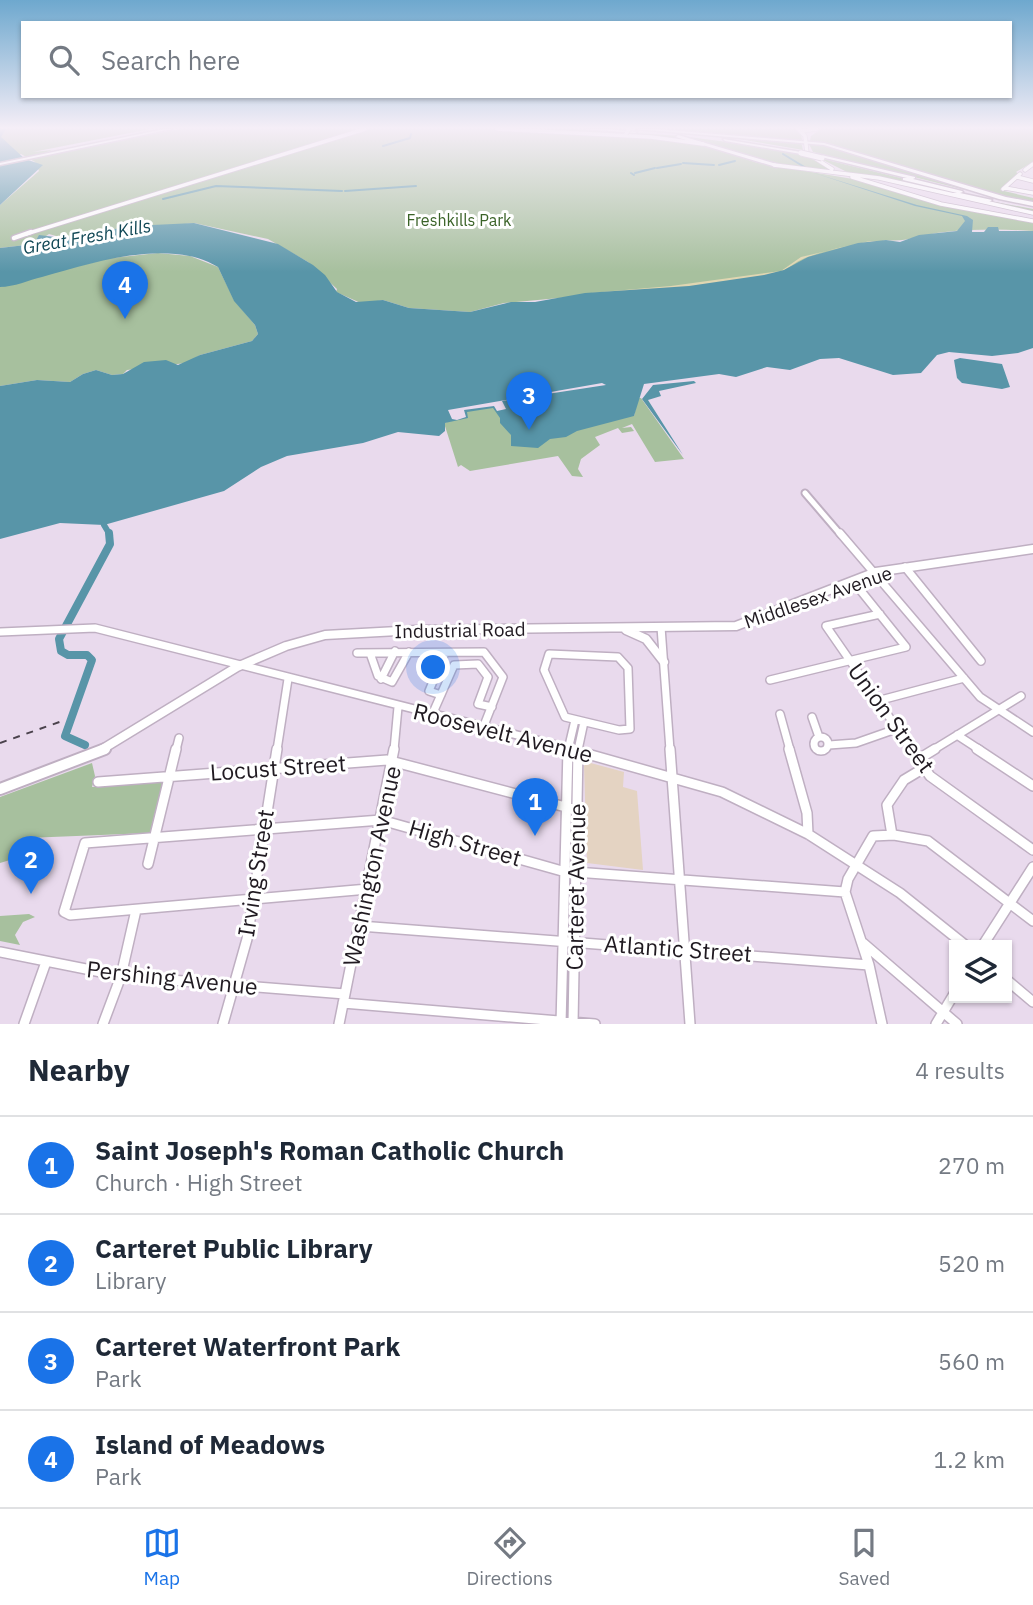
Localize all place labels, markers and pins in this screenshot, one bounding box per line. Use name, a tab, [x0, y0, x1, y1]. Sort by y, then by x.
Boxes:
pin: 4	[102, 261, 148, 319]
pin: 3	[506, 372, 552, 430]
pin: 1	[512, 778, 558, 836]
pin: 2	[8, 836, 54, 894]

